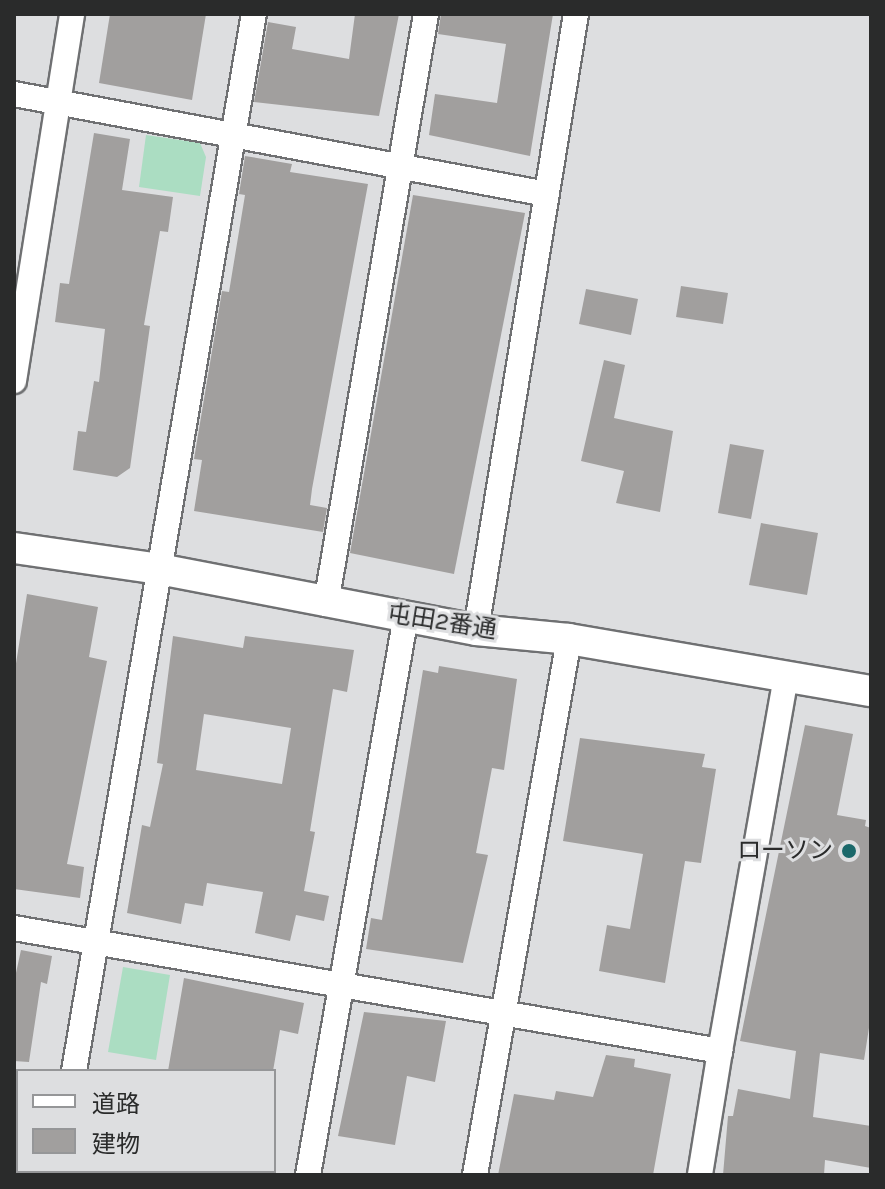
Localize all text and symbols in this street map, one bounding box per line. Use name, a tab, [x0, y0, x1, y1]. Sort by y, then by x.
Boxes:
street label: 屯田2番通	[385, 599, 499, 645]
place label: ローソン	[737, 837, 833, 865]
marker: ローソン	[840, 842, 858, 860]
legend	[16, 1069, 276, 1173]
text: 道路	[92, 1090, 140, 1118]
text: 建物	[92, 1130, 140, 1158]

